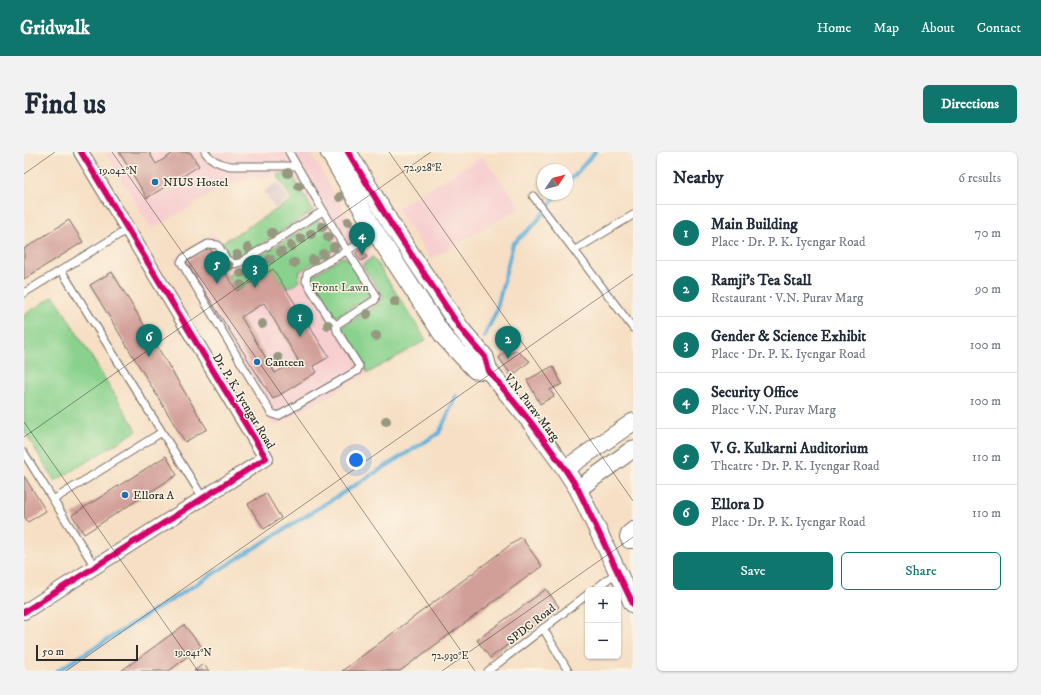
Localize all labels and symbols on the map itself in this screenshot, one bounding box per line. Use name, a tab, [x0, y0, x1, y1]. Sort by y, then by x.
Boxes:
text: 72.928°E	[404, 162, 442, 174]
north arrow	[537, 164, 573, 200]
text: 19.042°N	[99, 165, 137, 177]
place label: NIUS Hostel	[163, 175, 228, 190]
marker: NIUS Hostel	[150, 177, 160, 187]
pin: 4	[349, 222, 375, 255]
pin: 5	[204, 251, 230, 284]
pin: 3	[242, 255, 268, 288]
park label: Front Lawn	[311, 280, 369, 295]
pin: 1	[287, 304, 313, 337]
pin: 6	[136, 324, 162, 357]
pin: 2	[495, 326, 521, 359]
street label: Dr. P. K. Iyengar Road	[209, 351, 278, 452]
place label: Canteen	[265, 355, 305, 370]
marker: Canteen	[252, 357, 262, 367]
street label: V.N. Purav Marg	[500, 370, 563, 444]
your location	[346, 450, 366, 470]
place label: Ellora A	[133, 488, 175, 503]
marker: Ellora A	[120, 490, 130, 500]
street label: SPDC Road	[504, 601, 559, 648]
scale bar	[36, 643, 138, 662]
text: 19.041°N	[174, 647, 212, 659]
text: 72.930°E	[431, 650, 469, 662]

